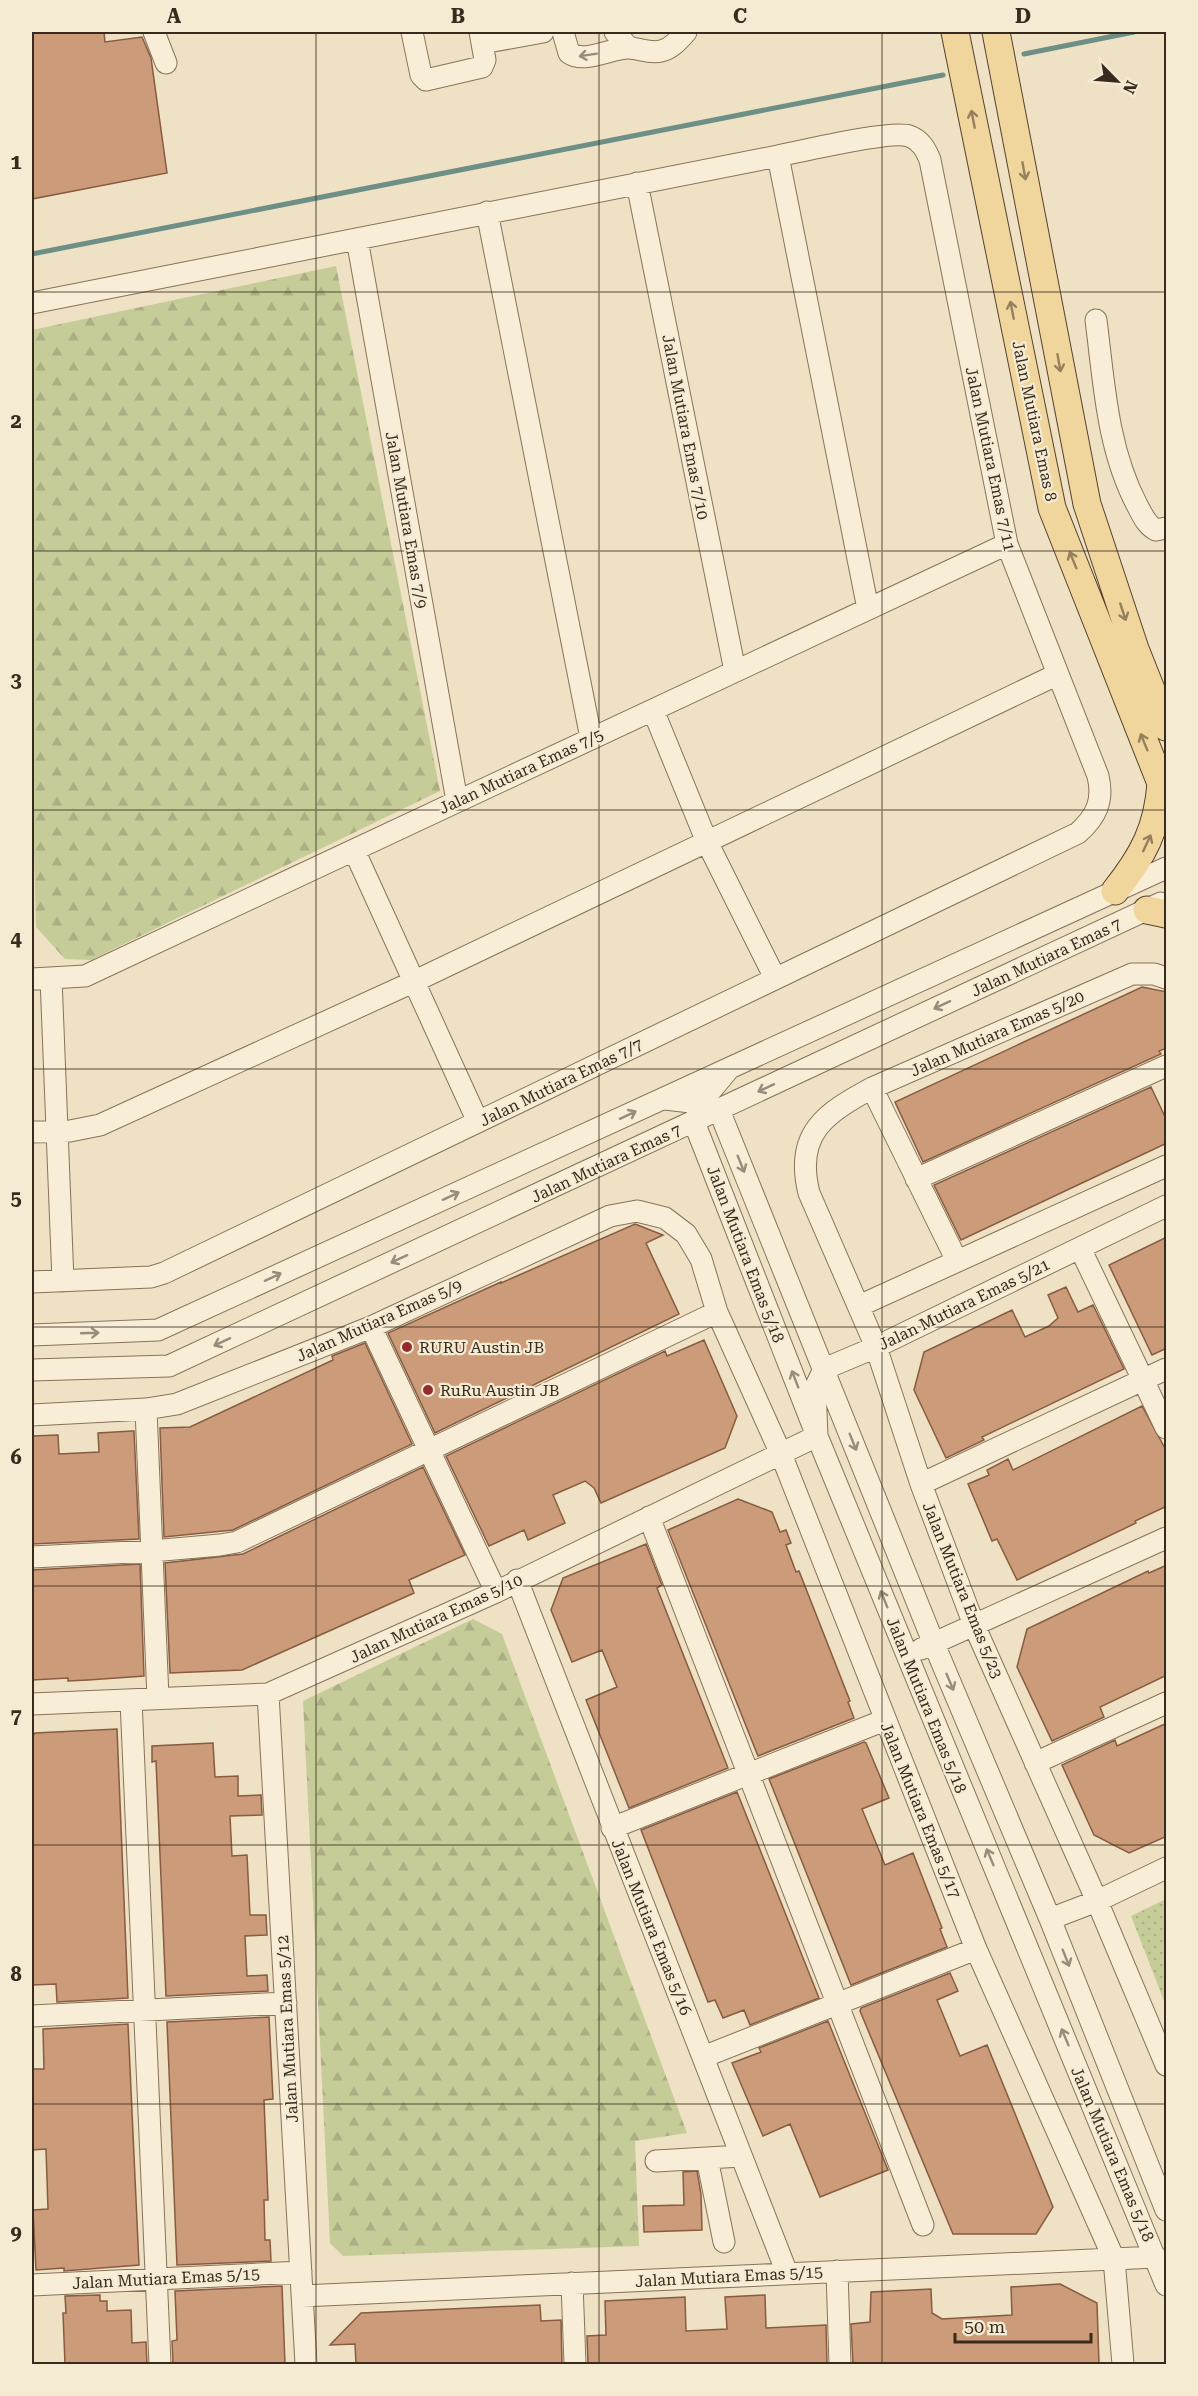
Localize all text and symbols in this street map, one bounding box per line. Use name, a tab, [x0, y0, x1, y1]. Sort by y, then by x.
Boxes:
text: A	[167, 4, 182, 28]
text: B	[451, 4, 465, 28]
text: C	[733, 4, 747, 28]
text: D	[1015, 4, 1031, 28]
one-way arrow	[578, 50, 598, 61]
north arrow	[1087, 51, 1147, 111]
text: N	[1119, 78, 1141, 97]
one-way arrow	[967, 110, 978, 129]
text: 1	[10, 150, 22, 174]
one-way arrow	[1019, 161, 1030, 180]
one-way arrow	[1006, 301, 1017, 321]
street label: Jalan Mutiara Emas 7/10	[658, 333, 713, 521]
street label: Jalan Mutiara Emas 8	[1008, 339, 1061, 503]
one-way arrow	[1054, 353, 1065, 372]
street label: Jalan Mutiara Emas 7/11	[962, 365, 1019, 553]
text: 2	[10, 409, 22, 433]
street label: Jalan Mutiara Emas 7/9	[382, 430, 431, 610]
one-way arrow	[1067, 551, 1078, 570]
one-way arrow	[1118, 603, 1129, 622]
text: 3	[10, 668, 22, 692]
street label: Jalan Mutiara Emas 7/5	[436, 725, 606, 818]
one-way arrow	[1138, 733, 1149, 751]
one-way arrow	[1141, 834, 1153, 852]
street label: Jalan Mutiara Emas 7	[968, 914, 1124, 1001]
text: 4	[10, 927, 22, 951]
street label: Jalan Mutiara Emas 5/20	[907, 987, 1087, 1080]
one-way arrow	[934, 1000, 952, 1012]
street label: Jalan Mutiara Emas 7/7	[477, 1035, 646, 1130]
one-way arrow	[757, 1083, 775, 1095]
one-way arrow	[619, 1109, 637, 1121]
street label: Jalan Mutiara Emas 7	[528, 1120, 684, 1207]
one-way arrow	[736, 1155, 747, 1173]
street label: Jalan Mutiara Emas 5/18	[703, 1163, 788, 1345]
text: 5	[10, 1186, 22, 1210]
one-way arrow	[441, 1190, 459, 1202]
one-way arrow	[390, 1254, 408, 1266]
street label: Jalan Mutiara Emas 5/21	[876, 1255, 1053, 1354]
one-way arrow	[264, 1271, 282, 1283]
street label: Jalan Mutiara Emas 5/9	[294, 1275, 465, 1366]
one-way arrow	[79, 1327, 99, 1338]
one-way arrow	[214, 1336, 232, 1348]
place label: RURU Austin JB	[419, 1338, 544, 1357]
marker: RURU Austin JB	[400, 1340, 414, 1354]
one-way arrow	[789, 1370, 800, 1389]
place label: RuRu Austin JB	[440, 1381, 559, 1400]
marker: RuRu Austin JB	[421, 1383, 435, 1397]
one-way arrow	[848, 1433, 859, 1451]
text: 6	[10, 1445, 22, 1469]
street label: Jalan Mutiara Emas 5/23	[918, 1499, 1007, 1681]
street label: Jalan Mutiara Emas 5/10	[347, 1570, 525, 1667]
one-way arrow	[878, 1590, 889, 1609]
street label: Jalan Mutiara Emas 5/18	[882, 1614, 971, 1796]
one-way arrow	[945, 1672, 956, 1690]
text: 7	[10, 1704, 22, 1728]
street label: Jalan Mutiara Emas 5/17	[876, 1719, 965, 1901]
street label: Jalan Mutiara Emas 5/16	[607, 1836, 696, 2018]
one-way arrow	[984, 1848, 995, 1866]
street label: Jalan Mutiara Emas 5/12	[273, 1935, 302, 2123]
one-way arrow	[1061, 1948, 1072, 1967]
text: 8	[10, 1962, 22, 1986]
one-way arrow	[1059, 2028, 1070, 2047]
street label: Jalan Mutiara Emas 5/18	[1067, 2064, 1158, 2245]
text: 9	[10, 2221, 22, 2245]
street label: Jalan Mutiara Emas 5/15	[635, 2262, 823, 2291]
street label: Jalan Mutiara Emas 5/15	[72, 2264, 260, 2293]
scale bar	[955, 2306, 1092, 2344]
text: 50 m	[964, 2316, 1005, 2337]

